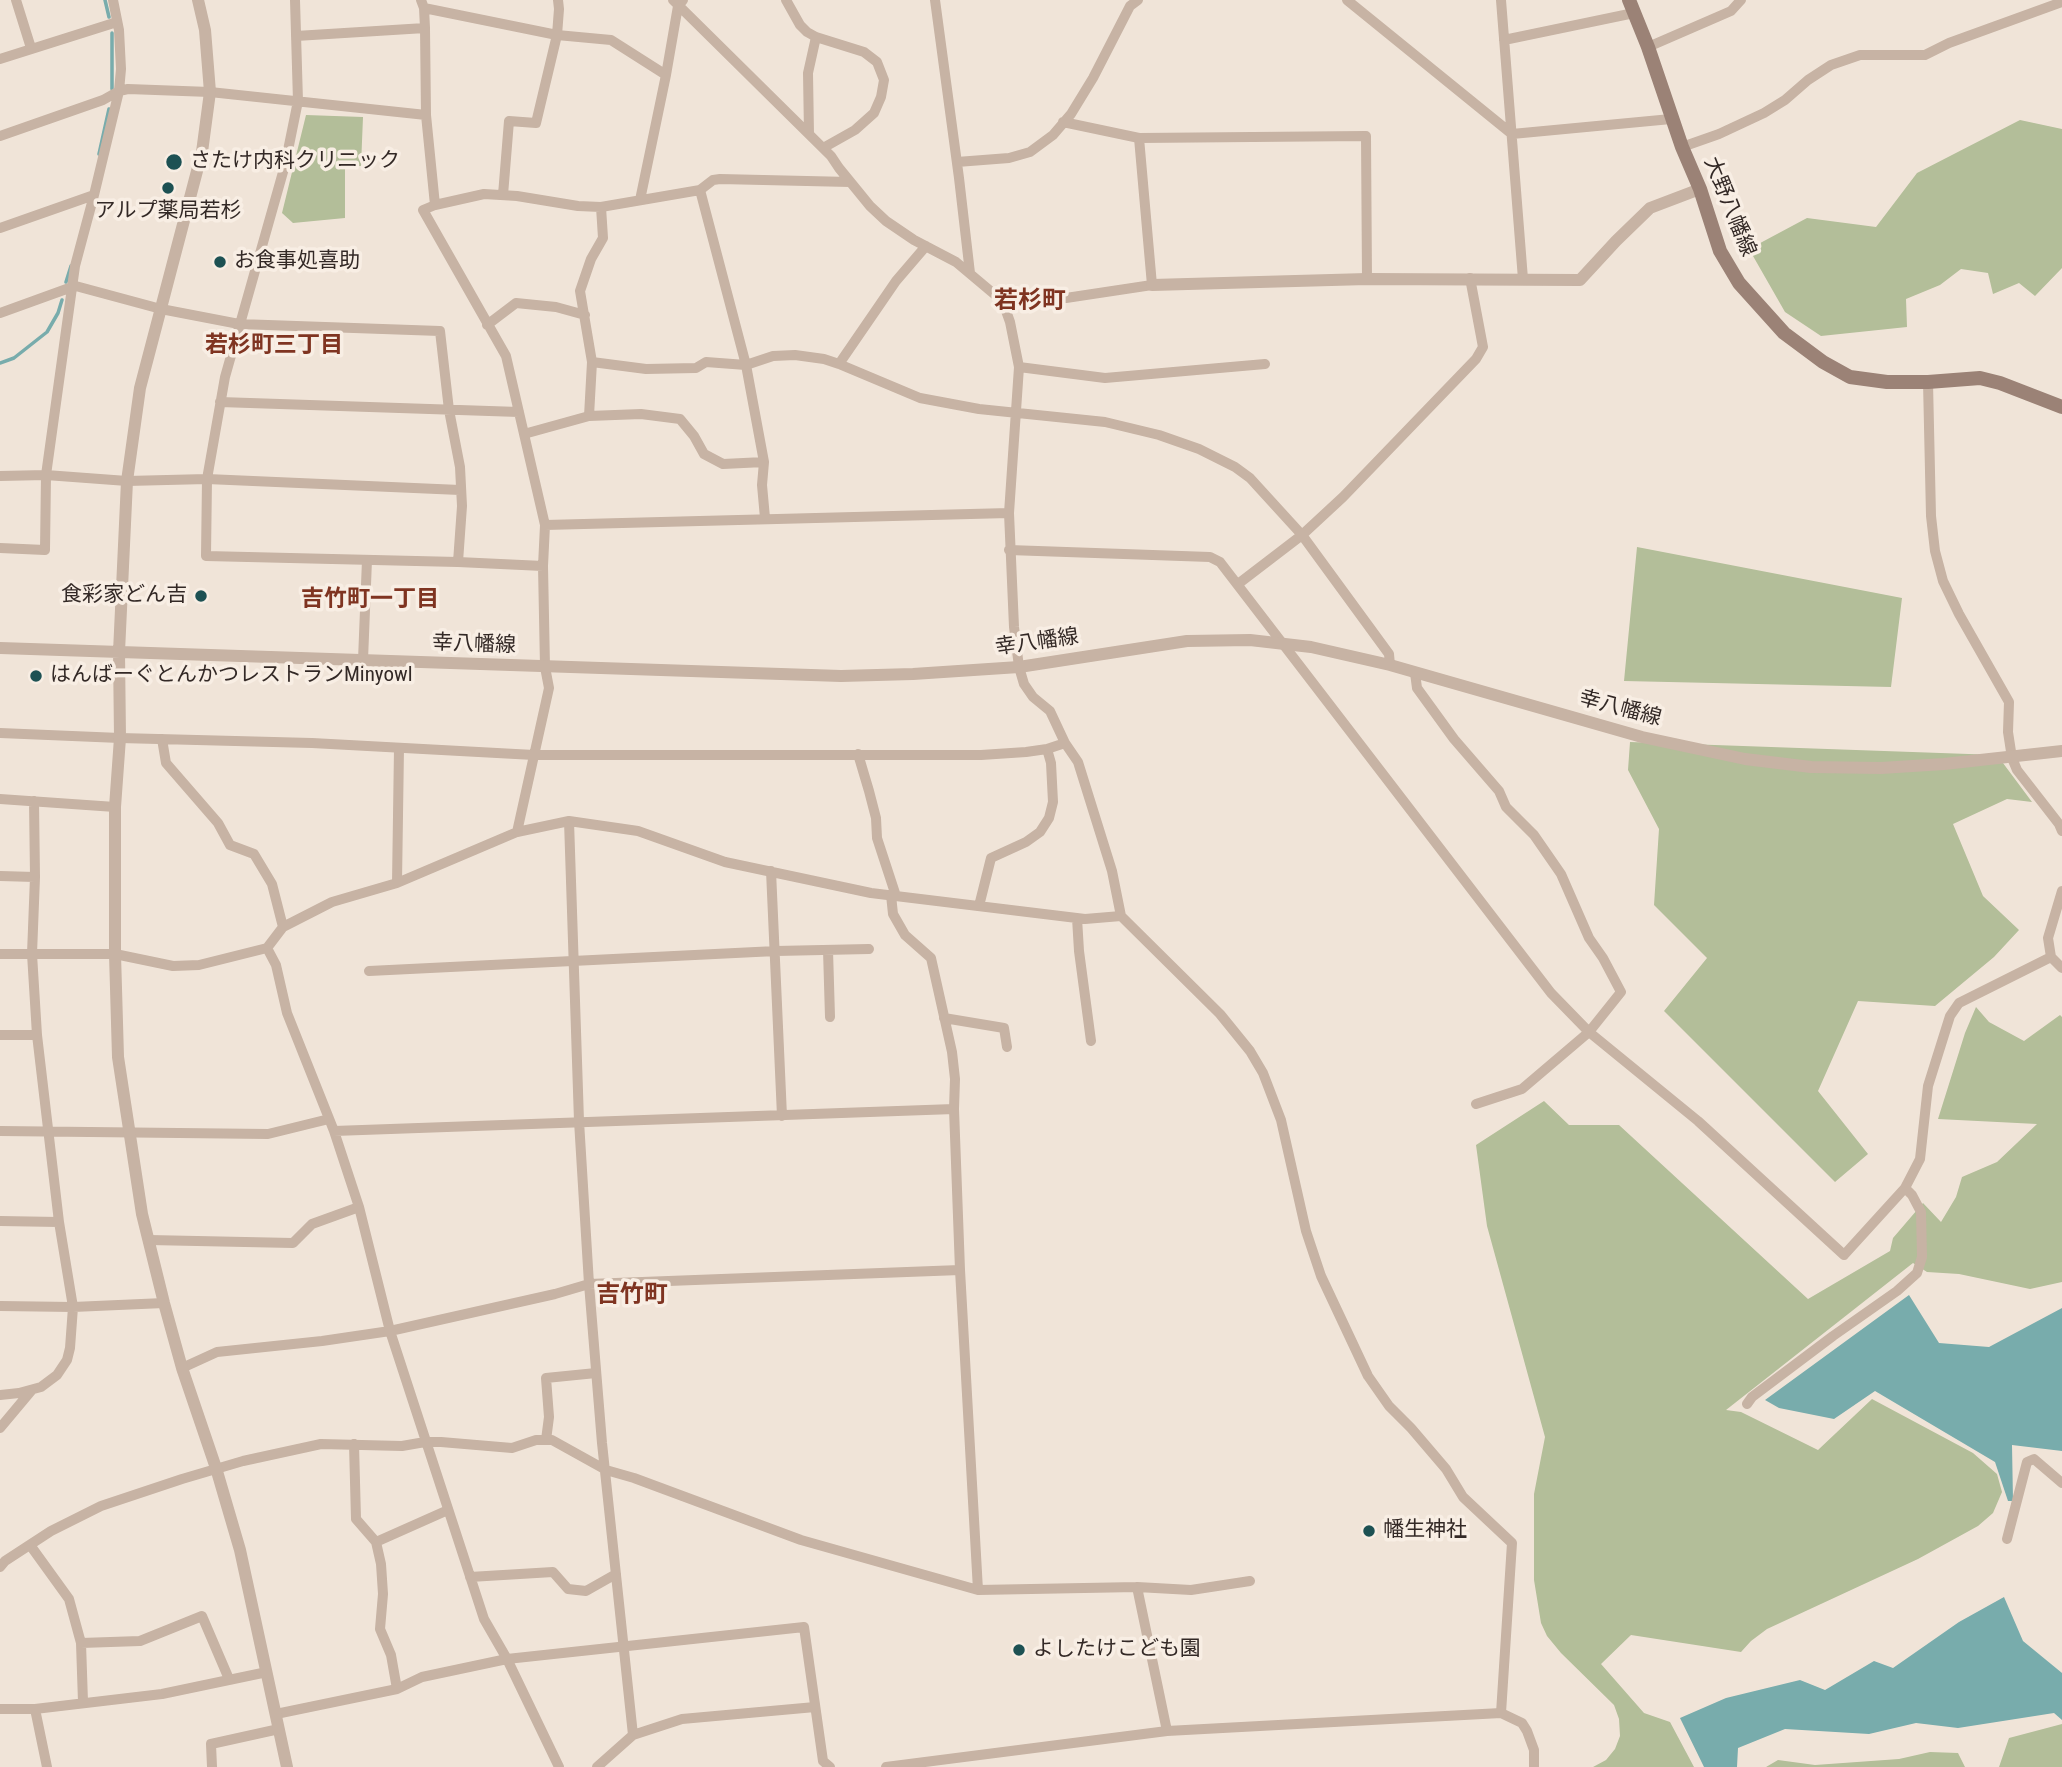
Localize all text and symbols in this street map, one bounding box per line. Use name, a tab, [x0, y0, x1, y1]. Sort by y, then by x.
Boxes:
place label: さたけ内科クリニック	[190, 149, 400, 175]
marker: さたけ内科クリニック	[164, 152, 184, 172]
street label: 大野八幡線	[1698, 154, 1760, 260]
marker: アルプ薬局若杉	[160, 180, 176, 196]
place label: アルプ薬局若杉	[95, 199, 241, 225]
place label: お食事処喜助	[234, 249, 360, 275]
marker: お食事処喜助	[212, 254, 228, 270]
district label: 若杉町	[994, 288, 1066, 316]
district label: 若杉町三丁目	[205, 332, 343, 360]
place label: 食彩家どん吉	[61, 583, 187, 609]
district label: 吉竹町一丁目	[301, 586, 439, 614]
marker: 食彩家どん吉	[193, 588, 209, 604]
street label: 幸八幡線	[994, 625, 1080, 661]
street label: 幸八幡線	[432, 631, 516, 659]
place label: はんばーぐとんかつレストランMinyowl	[50, 663, 412, 689]
marker: はんばーぐとんかつレストランMinyowl	[28, 668, 44, 684]
street label: 幸八幡線	[1576, 686, 1664, 732]
district label: 吉竹町	[596, 1282, 668, 1310]
place label: 幡生神社	[1383, 1518, 1467, 1544]
marker: 幡生神社	[1361, 1523, 1377, 1539]
place label: よしたけこども園	[1033, 1637, 1201, 1663]
marker: よしたけこども園	[1011, 1642, 1027, 1658]

